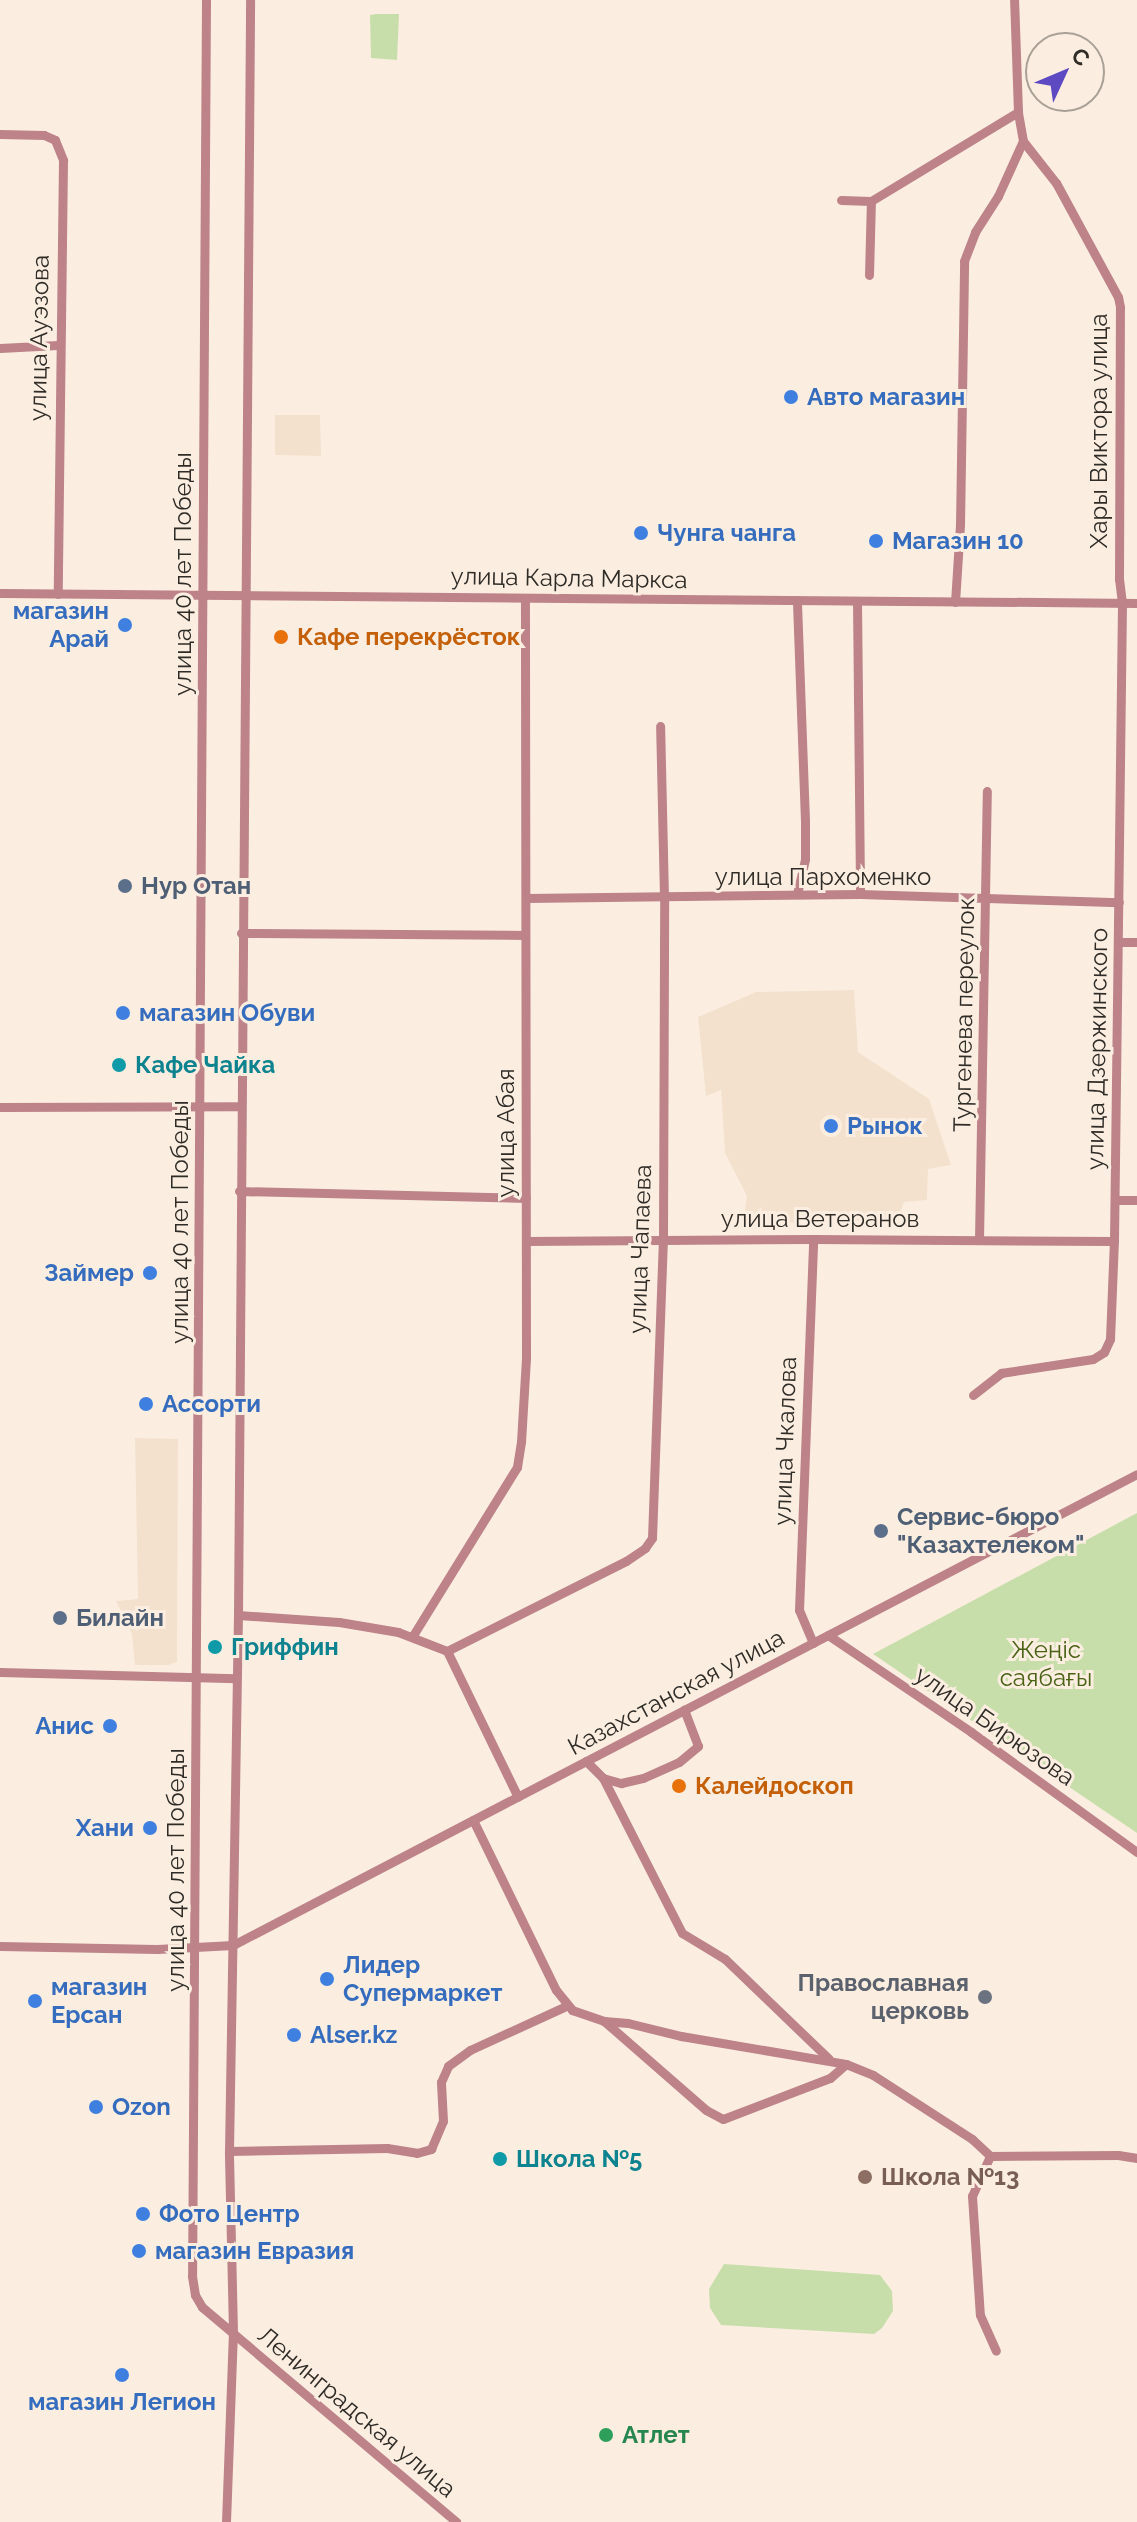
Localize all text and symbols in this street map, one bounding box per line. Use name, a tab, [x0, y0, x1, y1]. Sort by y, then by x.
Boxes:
north arrow	[1025, 32, 1105, 112]
text: С	[1066, 42, 1095, 71]
street label: улица Ауэзова	[23, 254, 55, 422]
street label: Хары Виктора улица	[1085, 313, 1113, 549]
place label: Авто магазин	[807, 383, 965, 411]
marker: Авто магазин	[782, 388, 800, 406]
street label: улица 40 лет Победы	[169, 452, 197, 696]
place label: Чунга чанга	[657, 519, 796, 547]
marker: Чунга чанга	[632, 524, 650, 542]
place label: Магазин 10	[892, 527, 1024, 555]
marker: Магазин 10	[867, 532, 885, 550]
street label: улица Карла Маркса	[450, 562, 688, 594]
place label: магазин Арай	[13, 597, 109, 653]
marker: магазин Арай	[116, 616, 134, 634]
place label: Кафе перекрёсток	[297, 623, 520, 651]
marker: Кафе перекрёсток	[272, 628, 290, 646]
street label: улица Пархоменко	[715, 863, 931, 891]
place label: Нур Отан	[141, 872, 251, 900]
marker: Нур Отан	[116, 877, 134, 895]
street label: Тургенева переулок	[948, 898, 980, 1132]
street label: улица Дзержинского	[1080, 928, 1114, 1170]
place label: магазин Обуви	[139, 999, 315, 1027]
marker: магазин Обуви	[114, 1004, 132, 1022]
place label: Кафе Чайка	[135, 1051, 275, 1079]
marker: Кафе Чайка	[110, 1056, 128, 1074]
street label: улица Абая	[492, 1068, 520, 1198]
street label: улица 40 лет Победы	[166, 1100, 194, 1344]
place label: Рынок	[847, 1112, 923, 1140]
marker: Рынок	[822, 1117, 840, 1135]
street label: улица Чапаева	[623, 1164, 657, 1334]
street label: улица Ветеранов	[721, 1205, 919, 1233]
place label: Займер	[44, 1259, 134, 1287]
marker: Займер	[141, 1264, 159, 1282]
street label: улица Чкалова	[768, 1356, 802, 1526]
place label: Ассорти	[162, 1390, 261, 1418]
marker: Ассорти	[137, 1395, 155, 1413]
place label: Сервис-бюро "Казахтелеком"	[897, 1503, 1085, 1559]
marker: Сервис-бюро "Казахтелеком"	[872, 1522, 890, 1540]
place label: Билайн	[76, 1604, 164, 1632]
marker: Билайн	[51, 1609, 69, 1627]
street label: Казахстанская улица	[563, 1623, 789, 1761]
place label: Гриффин	[231, 1633, 339, 1661]
park label: Жеңіс саябағы	[1000, 1636, 1092, 1692]
marker: Гриффин	[206, 1638, 224, 1656]
street label: улица Бирюзова	[909, 1660, 1081, 1792]
place label: Анис	[35, 1712, 94, 1740]
marker: Анис	[101, 1717, 119, 1735]
street label: улица 40 лет Победы	[162, 1748, 190, 1992]
place label: Калейдоскоп	[695, 1772, 854, 1800]
marker: Калейдоскоп	[670, 1777, 688, 1795]
place label: Хани	[76, 1814, 134, 1842]
marker: Хани	[141, 1819, 159, 1837]
place label: Лидер Супермаркет	[343, 1951, 502, 2007]
place label: Православная церковь	[798, 1969, 969, 2025]
marker: Лидер Супермаркет	[318, 1970, 336, 1988]
place label: магазин Ерсан	[51, 1973, 147, 2029]
marker: Православная церковь	[976, 1988, 994, 2006]
marker: магазин Ерсан	[26, 1992, 44, 2010]
place label: Alser.kz	[310, 2021, 397, 2049]
marker: Alser.kz	[285, 2026, 303, 2044]
place label: Ozon	[112, 2093, 171, 2121]
marker: Ozon	[87, 2098, 105, 2116]
place label: Школа №5	[516, 2145, 642, 2173]
marker: Школа №5	[491, 2150, 509, 2168]
place label: Школа №13	[881, 2163, 1019, 2191]
marker: Школа №13	[856, 2168, 874, 2186]
place label: Фото Центр	[159, 2200, 300, 2228]
marker: Фото Центр	[134, 2205, 152, 2223]
place label: магазин Евразия	[155, 2237, 354, 2265]
marker: магазин Евразия	[130, 2242, 148, 2260]
street label: Ленинградская улица	[252, 2320, 462, 2504]
marker: магазин Легион	[113, 2366, 131, 2384]
place label: магазин Легион	[28, 2388, 216, 2416]
place label: Атлет	[622, 2421, 690, 2449]
marker: Атлет	[597, 2426, 615, 2444]

